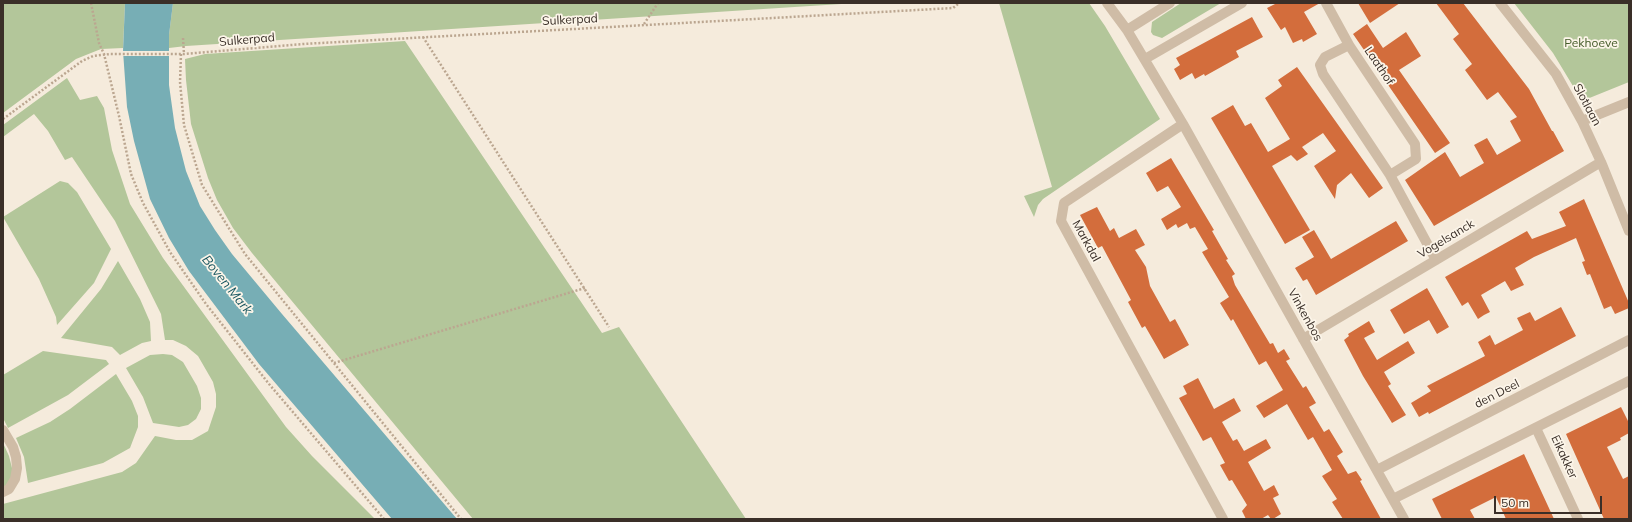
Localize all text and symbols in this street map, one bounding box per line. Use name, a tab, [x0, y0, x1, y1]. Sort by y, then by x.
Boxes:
street label: Sulkerpad	[542, 11, 598, 29]
street label: Sulkerpad	[219, 30, 275, 50]
park label: Pekhoeve	[1564, 36, 1618, 50]
street label: Laathof	[1361, 44, 1397, 88]
street label: Slotlaan	[1570, 81, 1604, 129]
street label: Vogelsanck	[1415, 216, 1477, 262]
street label: Markdal	[1069, 218, 1103, 264]
water label: Boven Mark	[198, 252, 256, 318]
street label: Vinkenbos	[1285, 286, 1325, 344]
street label: den Deel	[1472, 377, 1522, 411]
street label: Eikakker	[1548, 433, 1580, 481]
scale bar	[1496, 488, 1604, 514]
text: 50 m	[1501, 495, 1529, 510]

